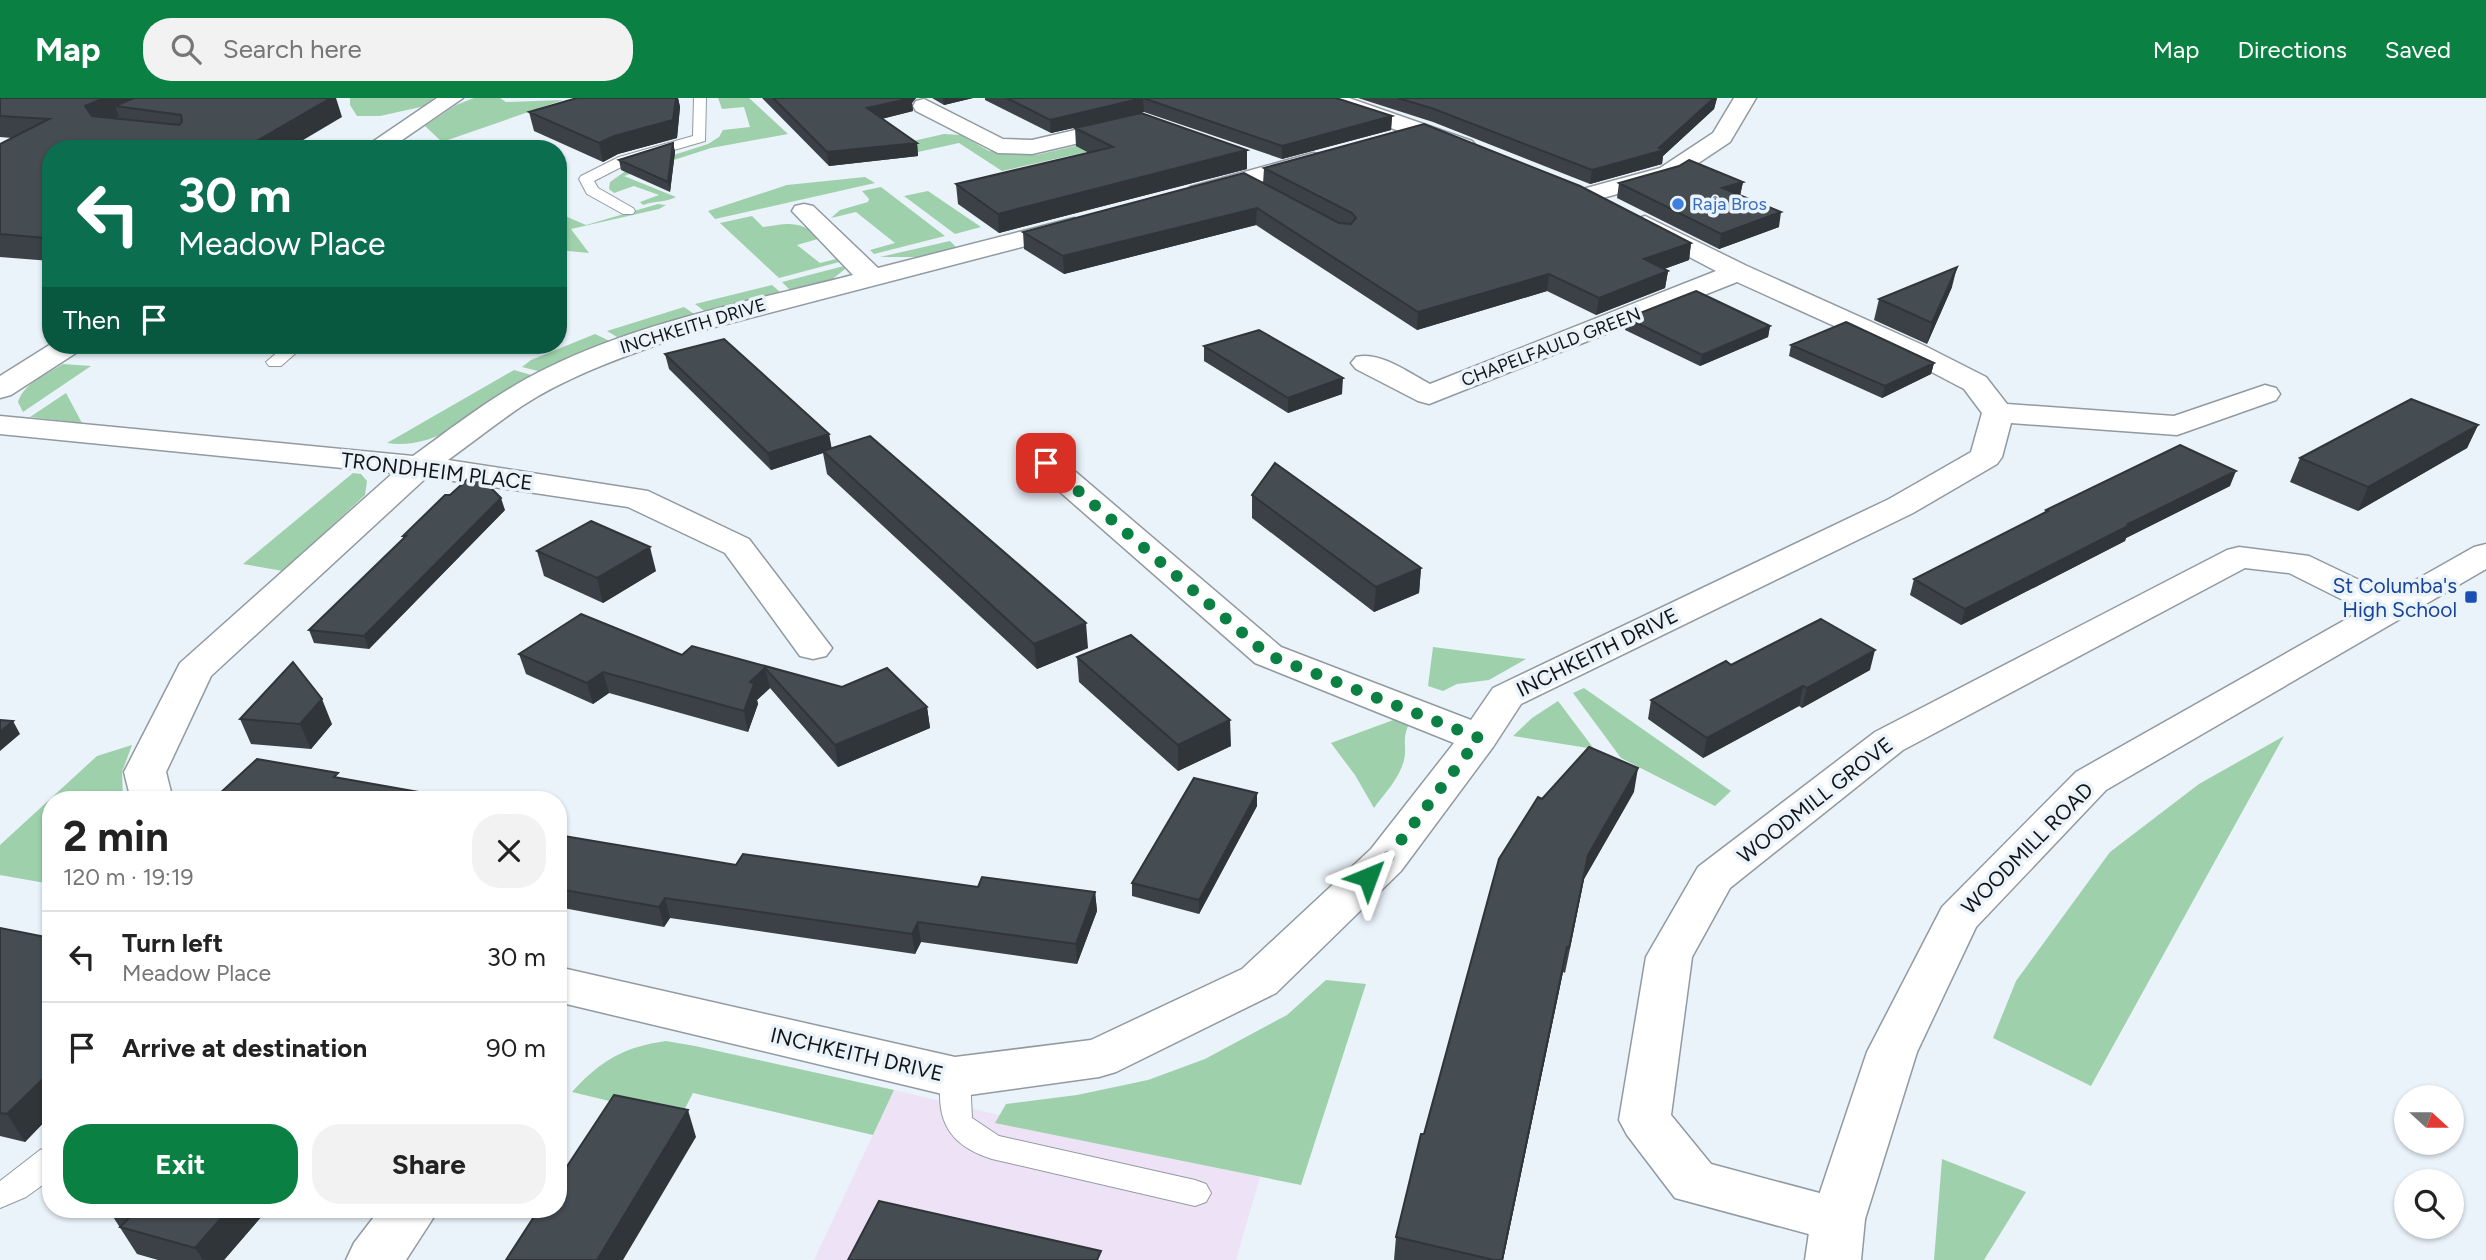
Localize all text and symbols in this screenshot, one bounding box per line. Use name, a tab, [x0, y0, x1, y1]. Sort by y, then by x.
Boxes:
search box	[143, 18, 633, 81]
text: Map	[35, 30, 101, 69]
icon: search	[167, 30, 205, 68]
text: Search here	[223, 33, 362, 65]
text: Map	[2153, 35, 2199, 64]
text: Directions	[2237, 35, 2347, 64]
text: Saved	[2385, 35, 2451, 64]
text: 30 m	[178, 165, 291, 224]
icon: left	[63, 168, 154, 259]
place label: Raja Bros	[1692, 193, 1767, 215]
marker: Raja Bros	[1670, 196, 1686, 212]
text: Meadow Place	[178, 225, 385, 263]
street label: INCHKEITH DRIVE	[617, 293, 769, 359]
icon: arrive	[135, 301, 173, 339]
street label: CHAPELFAULD GREEN	[1458, 303, 1644, 391]
text: Then	[63, 304, 121, 336]
pin	[1016, 433, 1076, 493]
icon: arrive	[1027, 444, 1065, 482]
street label: TRONDHEIM PLACE	[340, 447, 534, 495]
place label: St Columba's High School	[2332, 573, 2457, 622]
marker: St Columba's High School	[2463, 589, 2479, 605]
street label: INCHKEITH DRIVE	[1512, 602, 1682, 702]
street label: WOODMILL GROVE	[1732, 732, 1898, 868]
street label: WOODMILL ROAD	[1956, 777, 2098, 919]
text: 2 min	[63, 811, 169, 862]
button: close	[472, 814, 546, 888]
position arrow	[1331, 840, 1405, 914]
text: 120 m · 19:19	[63, 863, 193, 891]
text: Turn left	[122, 927, 223, 959]
icon: left	[63, 938, 101, 976]
text: 30 m	[487, 941, 546, 973]
text: Meadow Place	[122, 959, 271, 987]
street label: INCHKEITH DRIVE	[768, 1022, 946, 1086]
icon: arrive	[63, 1029, 101, 1067]
text: Arrive at destination	[122, 1032, 367, 1064]
text: 90 m	[486, 1032, 546, 1064]
north arrow	[2394, 1085, 2464, 1155]
map controls	[2394, 1085, 2464, 1239]
button: Exit	[63, 1124, 298, 1204]
button: Share	[312, 1124, 546, 1204]
button: search	[2394, 1169, 2464, 1239]

